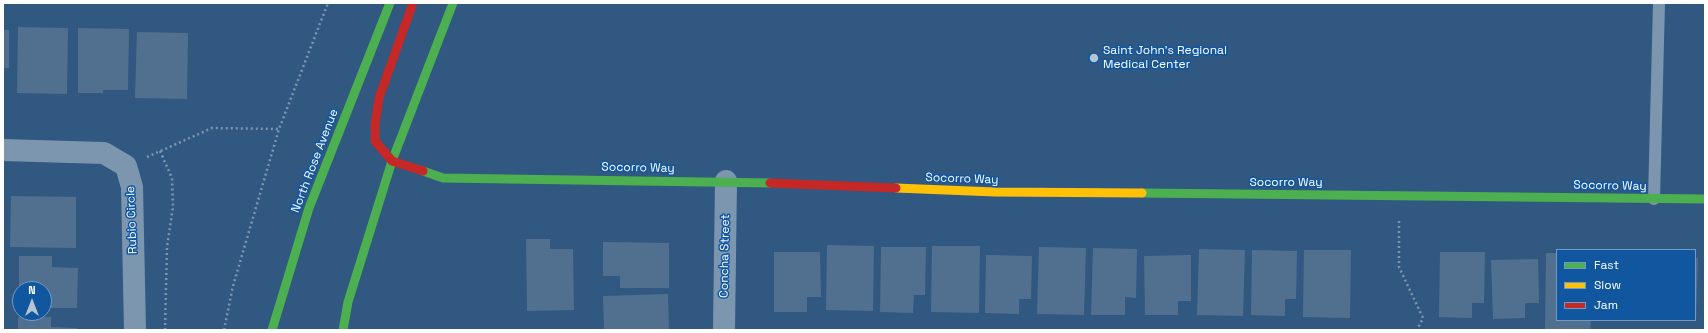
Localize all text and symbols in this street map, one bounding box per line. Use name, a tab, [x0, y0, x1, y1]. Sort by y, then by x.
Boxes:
place label: Saint John's Regional Medical Center	[1103, 44, 1227, 72]
marker: Saint John's Regional Medical Center	[1088, 52, 1100, 64]
street label: North Rose Avenue	[289, 107, 341, 215]
street label: Socorro Way	[601, 160, 675, 176]
street label: Socorro Way	[925, 171, 999, 187]
street label: Socorro Way	[1249, 176, 1323, 190]
street label: Socorro Way	[1573, 178, 1647, 194]
street label: Rubio Circle	[124, 186, 140, 254]
street label: Concha Street	[717, 214, 733, 298]
legend	[1556, 249, 1696, 321]
text: Fast	[1594, 257, 1619, 273]
text: Slow	[1594, 277, 1621, 293]
north arrow	[12, 281, 52, 321]
text: N	[28, 283, 36, 297]
text: Jam	[1594, 297, 1618, 313]

